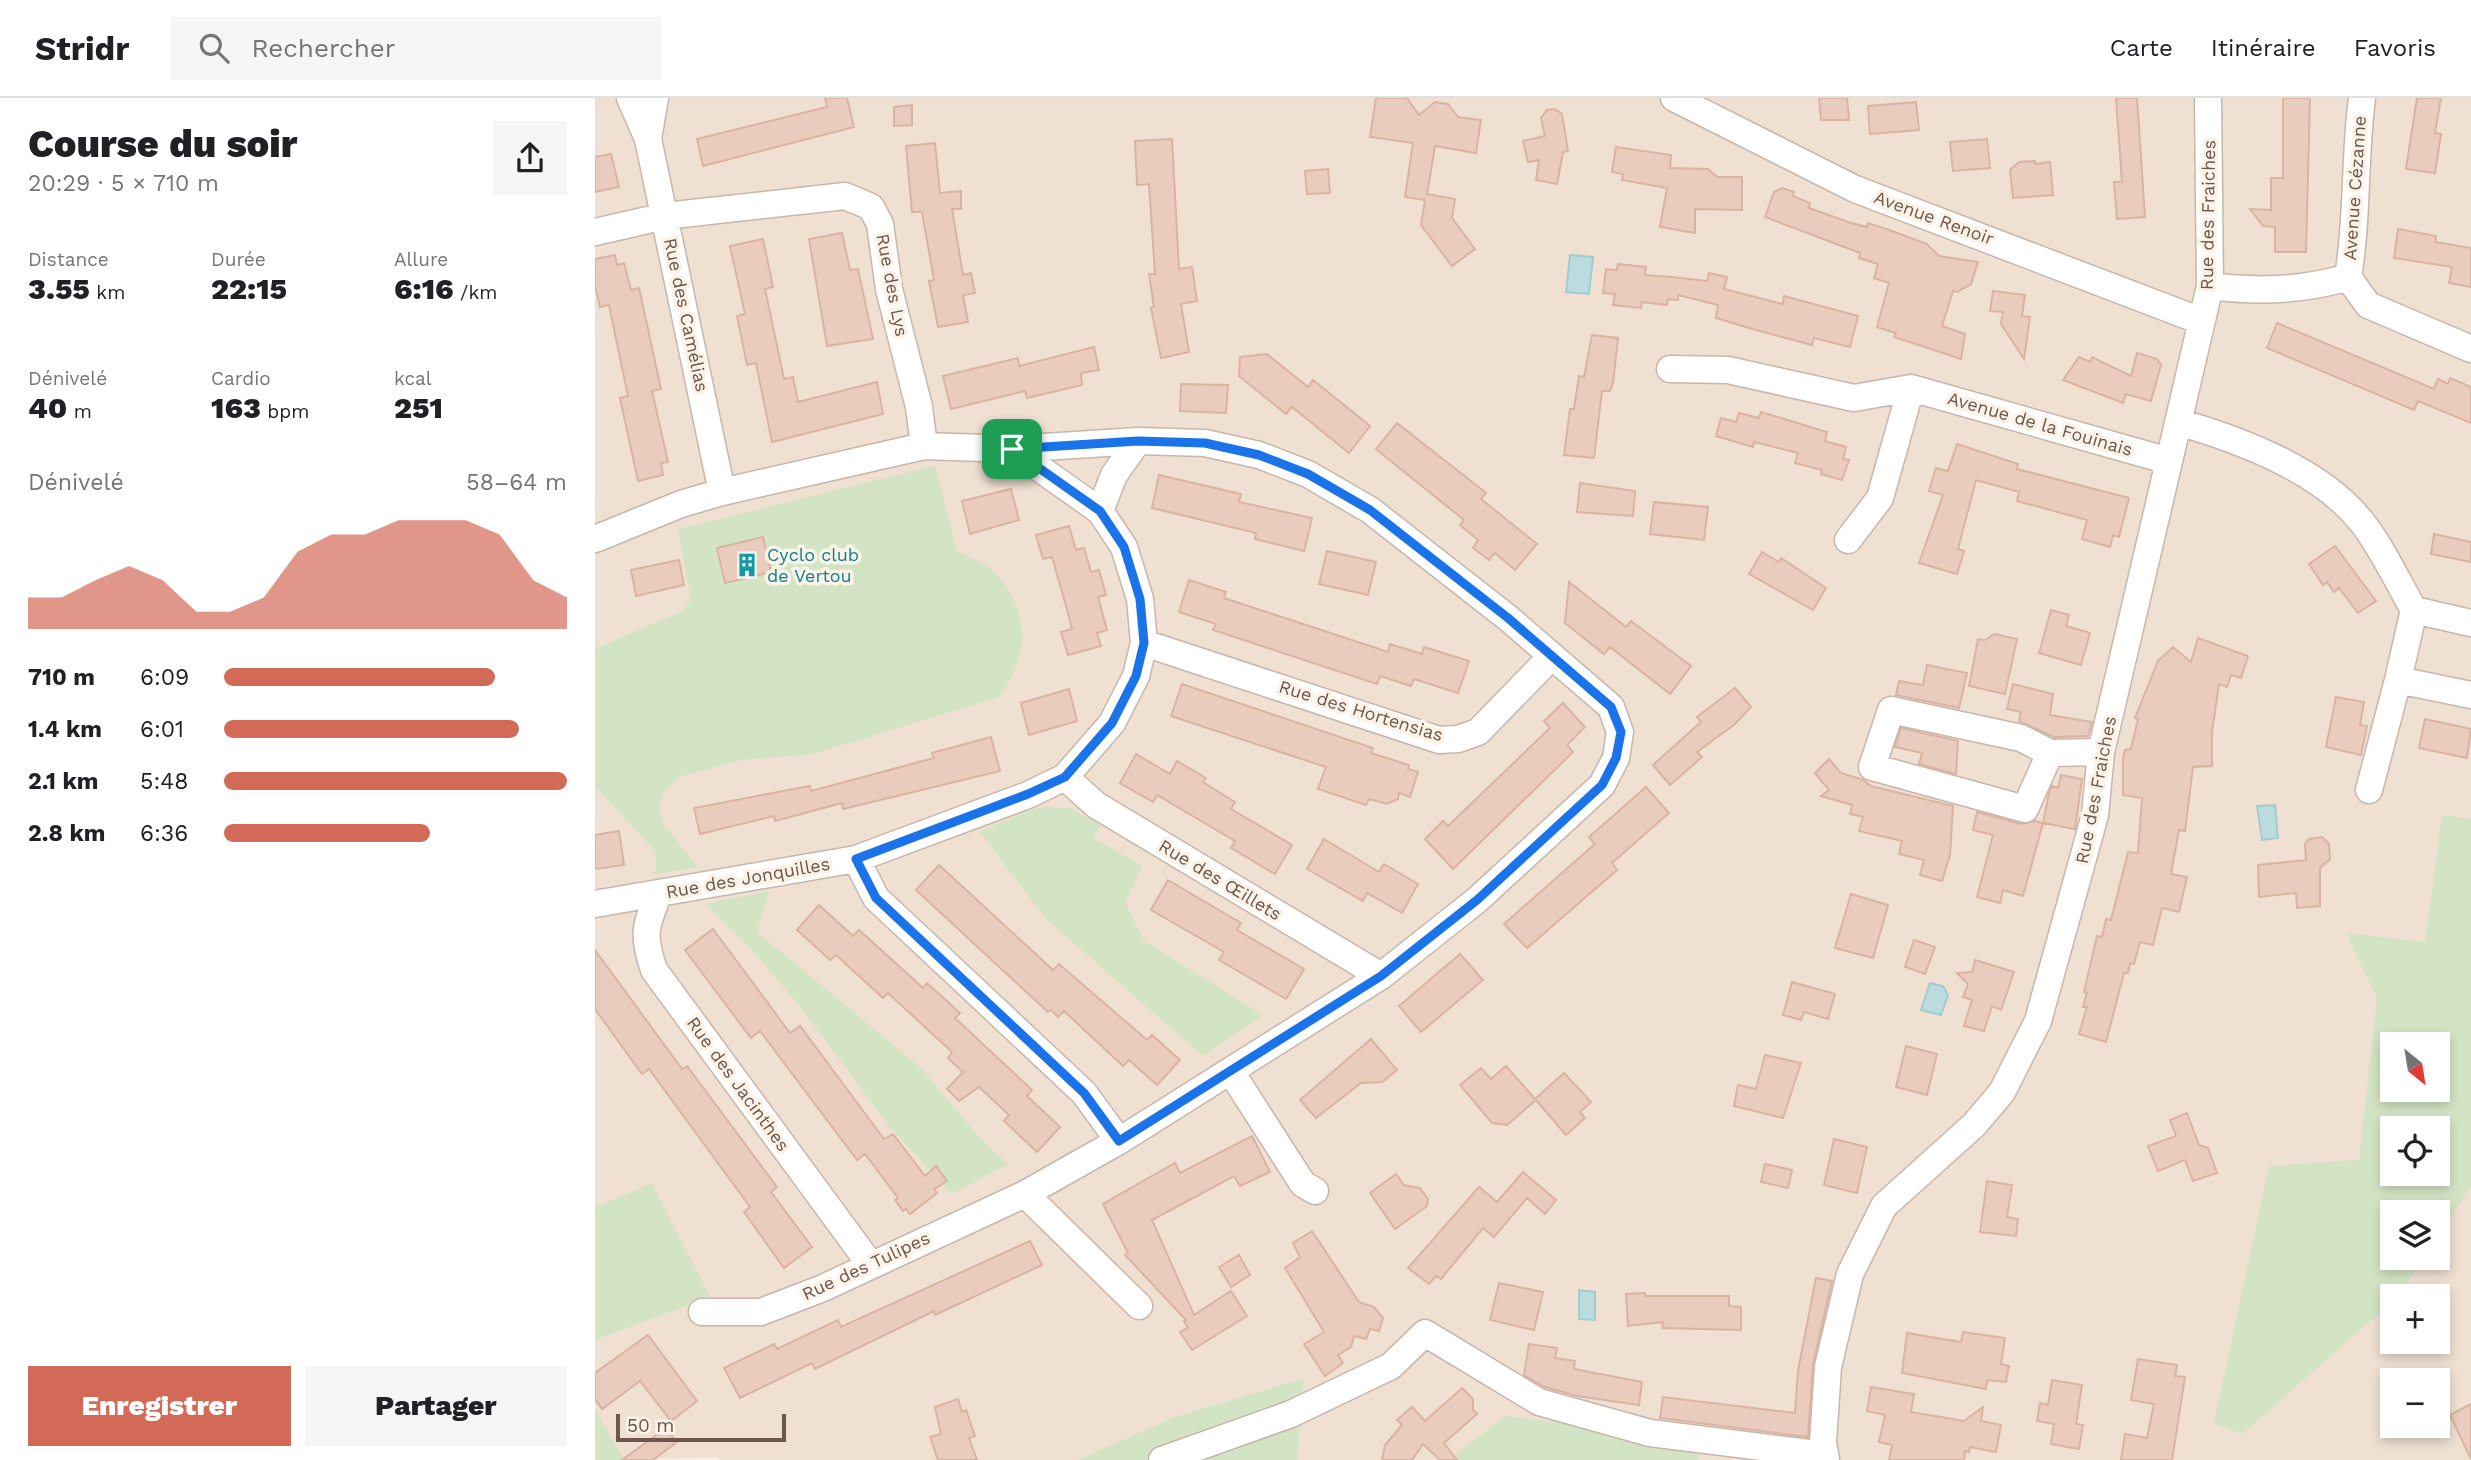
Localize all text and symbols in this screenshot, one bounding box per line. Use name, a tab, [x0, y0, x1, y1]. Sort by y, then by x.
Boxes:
search box	[171, 17, 661, 80]
text: Stridr	[35, 29, 129, 68]
icon: search	[195, 29, 233, 67]
text: Rechercher	[251, 33, 395, 63]
text: Carte	[2110, 34, 2173, 62]
text: Itinéraire	[2211, 34, 2316, 62]
text: Favoris	[2354, 34, 2436, 62]
street label: Avenue Cézanne	[2339, 115, 2370, 261]
button: share	[493, 121, 567, 195]
text: Course du soir	[28, 122, 297, 166]
street label: Rue des Fraiches	[2196, 140, 2219, 290]
text: 20:29 · 5 × 710 m	[28, 170, 219, 197]
street label: Avenue Renoir	[1871, 186, 1997, 249]
street label: Rue des Lys	[872, 232, 913, 338]
street label: Rue des Camélias	[660, 236, 713, 394]
text: Distance	[28, 248, 109, 271]
text: Durée	[211, 248, 266, 271]
text: Allure	[394, 248, 448, 271]
text: 3.55	[28, 271, 90, 306]
text: 22:15	[211, 271, 287, 306]
text: 6:16	[394, 271, 454, 306]
text: km	[90, 281, 125, 304]
text: /km	[454, 281, 497, 304]
text: Dénivelé	[28, 367, 107, 390]
text: Cardio	[211, 367, 271, 390]
text: kcal	[394, 367, 432, 390]
street label: Avenue de la Fouinais	[1945, 387, 2135, 460]
text: 40	[28, 390, 67, 425]
text: 163	[211, 390, 261, 425]
text: 251	[394, 390, 443, 425]
text: m	[67, 400, 92, 423]
text: bpm	[261, 400, 309, 423]
pin	[982, 419, 1042, 479]
icon: arrive	[993, 430, 1031, 468]
text: Dénivelé	[28, 469, 124, 496]
text: 58–64 m	[466, 469, 567, 496]
place label: Cyclo club de Vertou	[767, 544, 859, 586]
building icon: Cyclo club de Vertou	[733, 551, 761, 579]
text: 710 m	[28, 664, 95, 691]
text: 6:09	[140, 664, 189, 691]
street label: Rue des Hortensias	[1277, 676, 1446, 745]
street label: Rue des Fraiches	[2071, 714, 2120, 866]
text: 1.4 km	[28, 716, 102, 743]
text: 6:01	[140, 716, 184, 743]
text: 2.1 km	[28, 768, 99, 795]
text: 5:48	[140, 768, 188, 795]
text: 2.8 km	[28, 820, 105, 847]
text: 6:36	[140, 820, 188, 847]
street label: Rue des Œillets	[1155, 835, 1285, 924]
street label: Rue des Jonquilles	[664, 853, 832, 902]
street label: Rue des Jacinthes	[683, 1013, 794, 1155]
north arrow	[2380, 1032, 2450, 1102]
map controls	[2380, 1032, 2450, 1438]
button: locate	[2380, 1116, 2450, 1186]
button: layers	[2380, 1200, 2450, 1270]
street label: Rue des Tulipes	[799, 1227, 933, 1304]
button: +	[2380, 1284, 2450, 1354]
button: Enregistrer	[28, 1366, 291, 1446]
button: Partager	[305, 1366, 567, 1446]
button: −	[2380, 1368, 2450, 1438]
scale bar	[616, 1411, 786, 1443]
text: 50 m	[627, 1414, 674, 1437]

